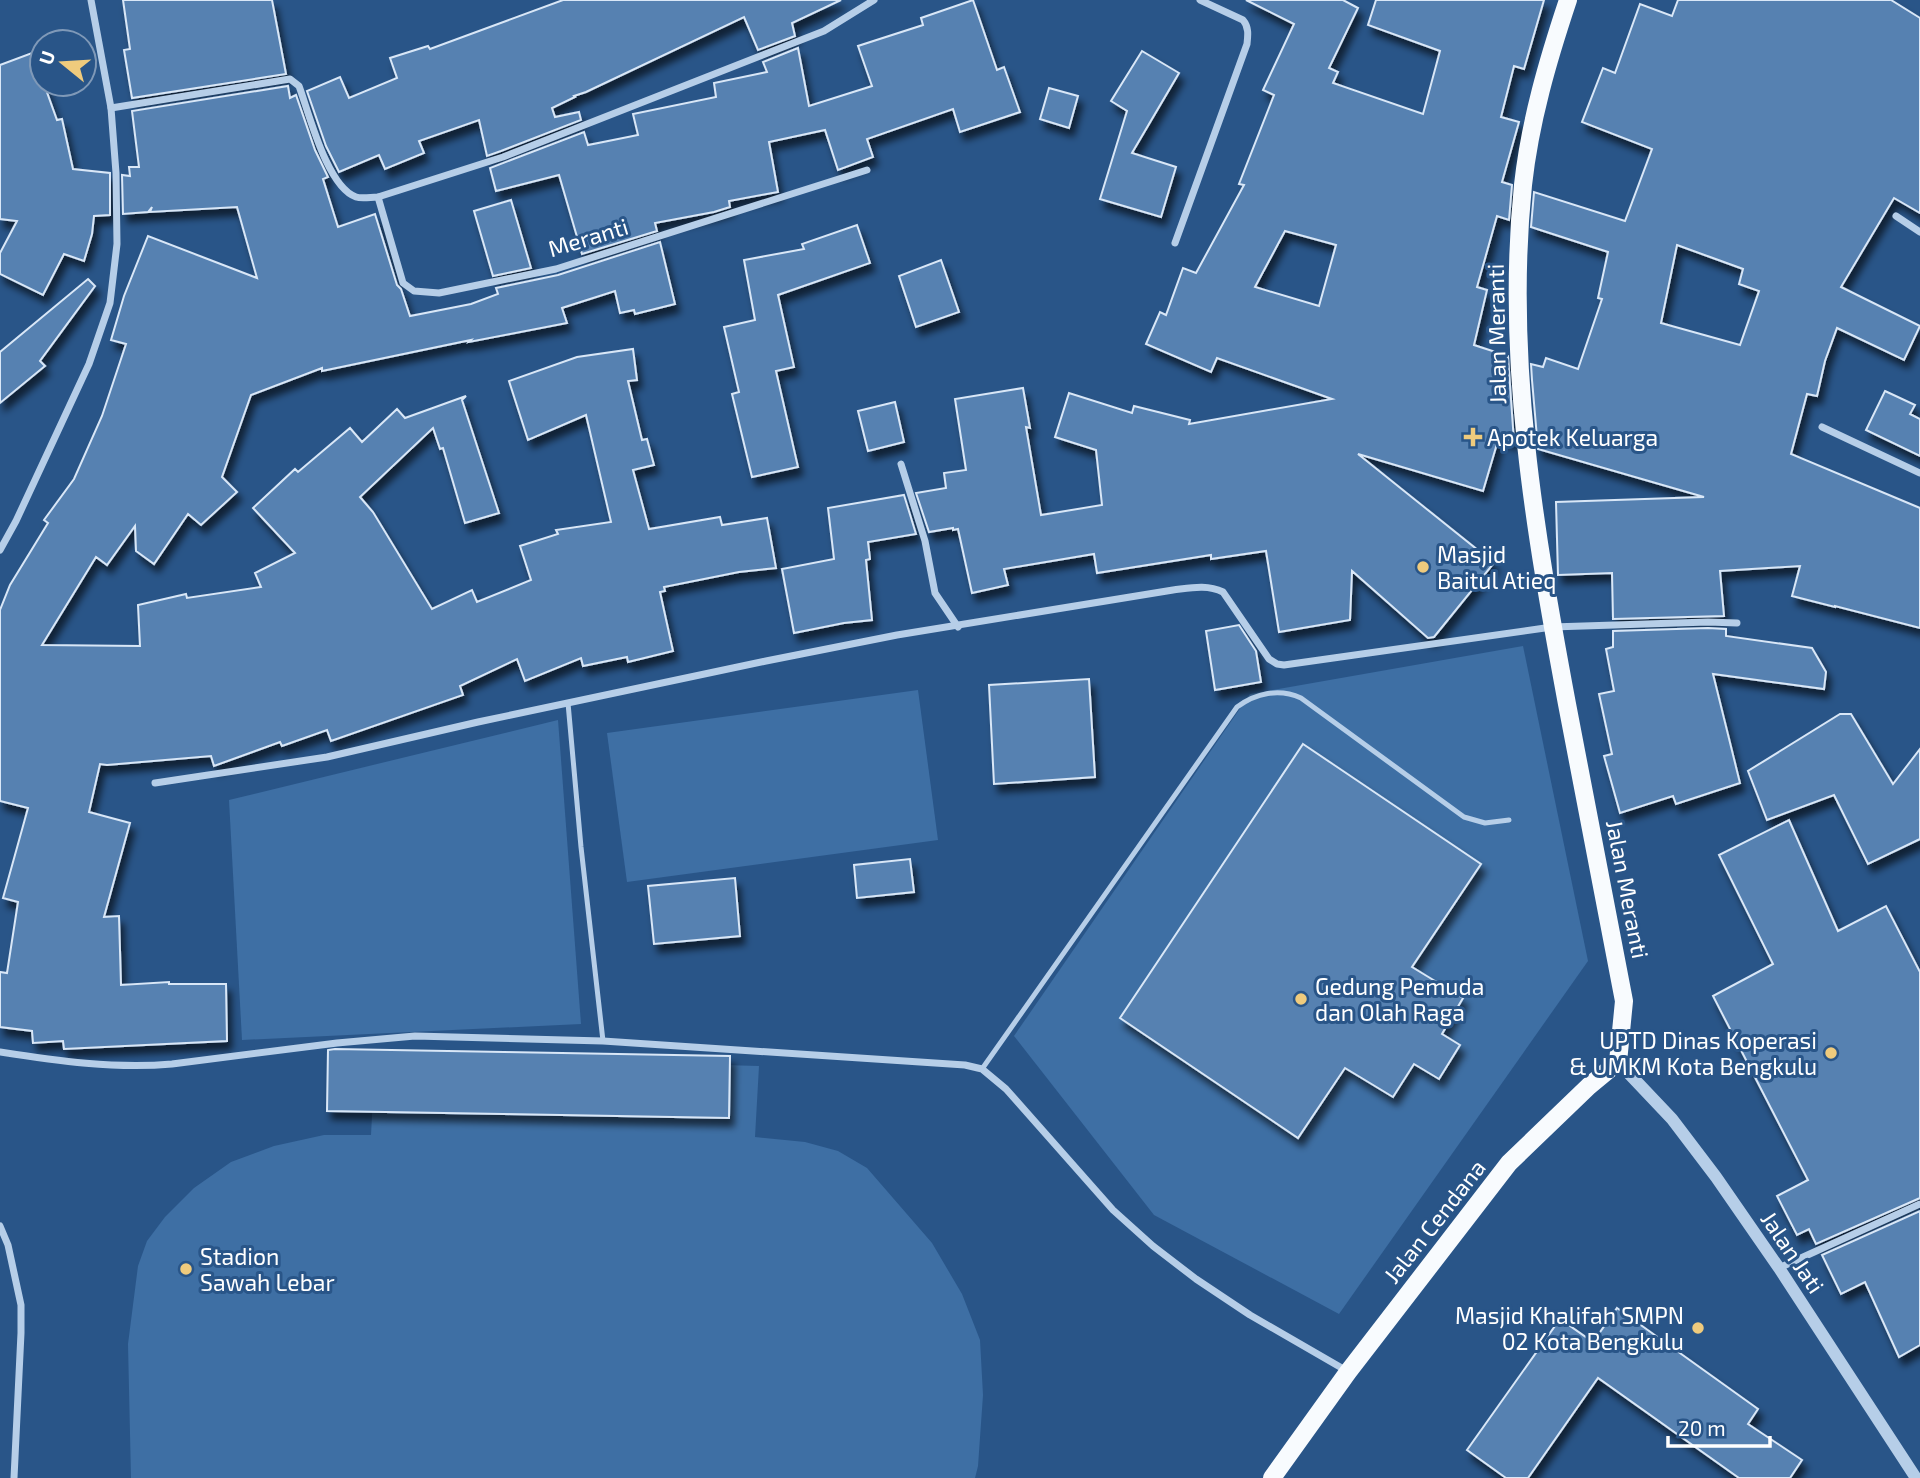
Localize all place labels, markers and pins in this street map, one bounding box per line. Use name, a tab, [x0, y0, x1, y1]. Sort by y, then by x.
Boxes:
place label: Apotek Keluarga	[1487, 423, 1658, 451]
marker: Apotek Keluarga	[1465, 429, 1481, 445]
place label: Masjid Baitul Atieq	[1437, 540, 1556, 594]
marker: Masjid Baitul Atieq	[1415, 559, 1431, 575]
place label: Gedung Pemuda dan Olah Raga	[1315, 972, 1484, 1026]
marker: Gedung Pemuda dan Olah Raga	[1293, 991, 1309, 1007]
place label: UPTD Dinas Koperasi & UMKM Kota Bengkulu	[1569, 1026, 1817, 1080]
marker: UPTD Dinas Koperasi & UMKM Kota Bengkulu	[1823, 1045, 1839, 1061]
place label: Stadion Sawah Lebar	[200, 1242, 335, 1296]
marker: Stadion Sawah Lebar	[178, 1261, 194, 1277]
place label: Masjid Khalifah SMPN 02 Kota Bengkulu	[1455, 1301, 1684, 1355]
marker: Masjid Khalifah SMPN 02 Kota Bengkulu	[1690, 1320, 1706, 1336]

